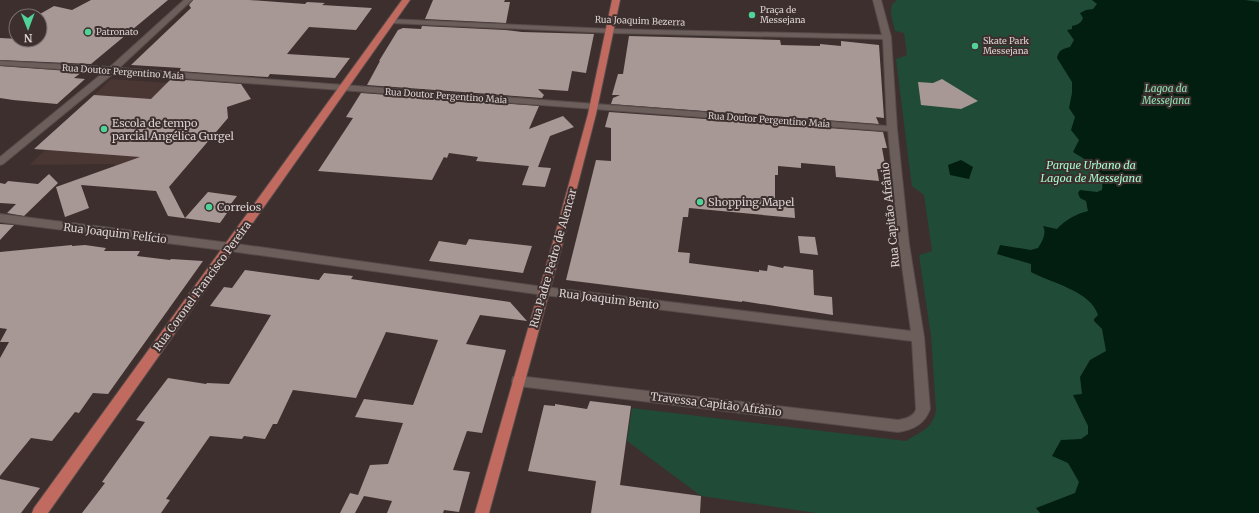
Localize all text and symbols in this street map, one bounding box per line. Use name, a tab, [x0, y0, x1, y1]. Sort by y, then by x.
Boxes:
place label: Praça de Messejana	[760, 4, 806, 25]
north arrow	[8, 8, 48, 48]
marker: Praça de Messejana	[747, 10, 757, 20]
street label: Rua Joaquim Bezerra	[595, 13, 686, 28]
place label: Patronato	[96, 26, 138, 37]
marker: Patronato	[83, 27, 93, 37]
text: N	[23, 31, 33, 45]
place label: Skate Park Messejana	[983, 35, 1029, 56]
marker: Skate Park Messejana	[970, 41, 980, 51]
street label: Rua Doutor Pergentino Maia	[62, 62, 185, 81]
water label: Lagoa da Messejana	[1141, 82, 1190, 107]
street label: Rua Doutor Pergentino Maia	[385, 86, 508, 105]
street label: Rua Doutor Pergentino Maia	[708, 110, 831, 129]
place label: Escola de tempo parcial Angélica Gurgel	[112, 116, 234, 143]
marker: Escola de tempo parcial Angélica Gurgel	[99, 124, 109, 134]
park label: Parque Urbano da Lagoa de Messejana	[1041, 158, 1141, 185]
street label: Rua Capitão Afrânio	[877, 161, 902, 268]
street label: Rua Padre Pedro de Alencar	[526, 187, 580, 329]
place label: Shopping Mapel	[708, 195, 795, 209]
marker: Shopping Mapel	[695, 197, 705, 207]
place label: Correios	[217, 200, 261, 214]
marker: Correios	[204, 202, 214, 212]
street label: Rua Coronel Francisco Pereira	[150, 218, 254, 354]
street label: Rua Joaquim Felício	[63, 220, 168, 246]
street label: Rua Joaquim Bento	[558, 286, 660, 312]
street label: Travessa Capitão Afrânio	[650, 389, 783, 419]

